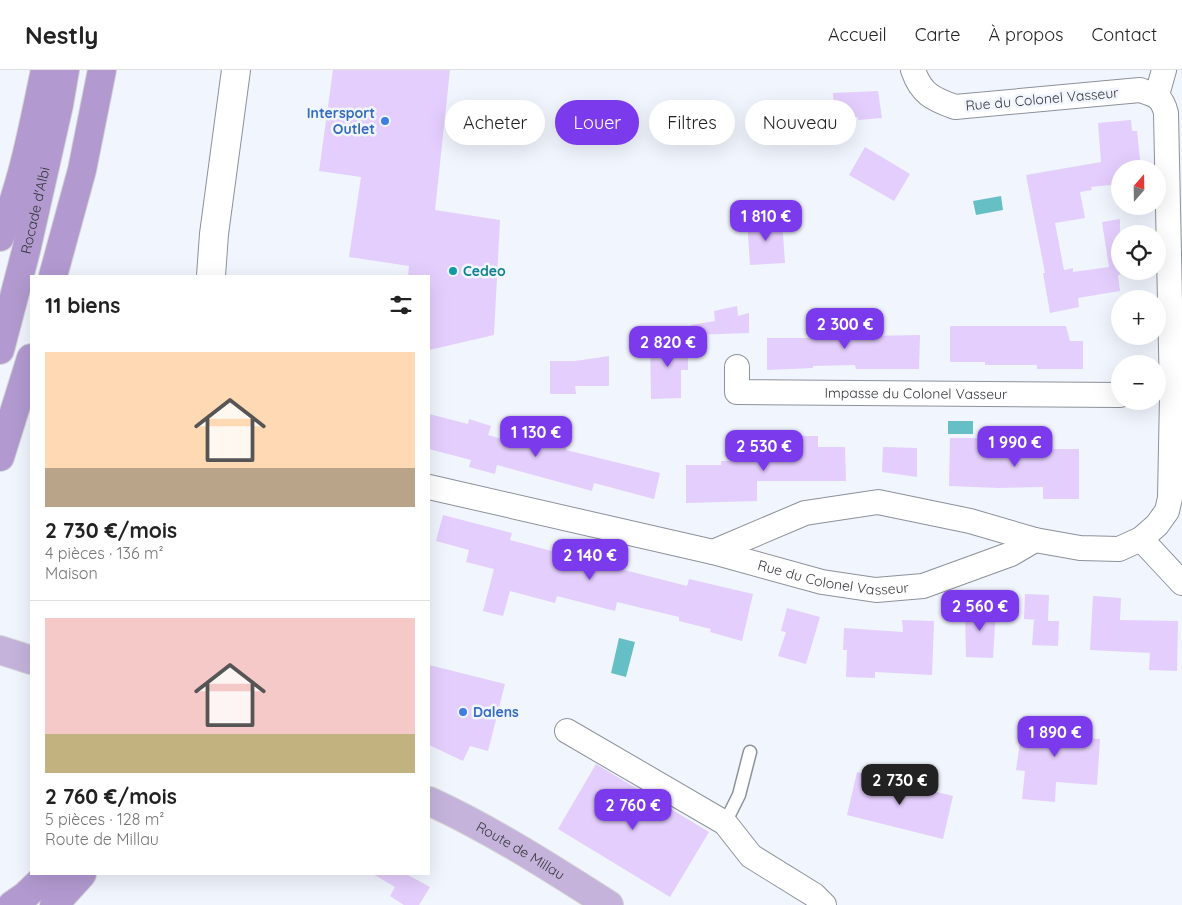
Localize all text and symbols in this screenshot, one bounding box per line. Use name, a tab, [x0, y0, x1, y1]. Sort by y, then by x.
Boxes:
text: Nestly	[25, 20, 98, 50]
text: Accueil	[828, 23, 887, 46]
text: Carte	[915, 23, 960, 46]
text: À propos	[988, 23, 1064, 46]
text: Contact	[1092, 23, 1157, 46]
street label: Rue du Colonel Vasseur	[965, 83, 1120, 115]
chip: Acheter	[445, 100, 545, 145]
chip: Louer	[555, 100, 639, 145]
chip: Filtres	[649, 100, 735, 145]
chip: Nouveau	[745, 100, 856, 145]
place label: Intersport Outlet	[307, 104, 375, 138]
marker: Intersport Outlet	[379, 115, 391, 127]
north arrow	[1111, 160, 1166, 215]
map controls	[1111, 160, 1166, 410]
street label: Rocade d'Albi	[17, 165, 54, 256]
pin: 1 810 €	[720, 200, 812, 242]
text: 1 810 €	[741, 206, 791, 226]
button: locate	[1111, 225, 1166, 280]
place label: Cedeo	[463, 262, 506, 280]
marker: Cedeo	[447, 265, 459, 277]
button: +	[1111, 290, 1166, 345]
icon: filters	[387, 291, 415, 319]
text: 11 biens	[45, 292, 120, 318]
pin: 2 300 €	[799, 308, 891, 350]
text: 2 300 €	[817, 314, 873, 334]
pin: 2 820 €	[622, 326, 714, 368]
text: 2 820 €	[640, 332, 696, 352]
button: −	[1111, 355, 1166, 410]
street label: Impasse du Colonel Vasseur	[824, 384, 1008, 403]
icon: home	[185, 385, 275, 475]
pin: 1 130 €	[490, 416, 582, 458]
text: 1 130 €	[511, 422, 561, 442]
pin: 1 990 €	[969, 426, 1061, 468]
pin: 2 530 €	[718, 430, 810, 472]
text: 1 990 €	[988, 432, 1042, 452]
text: 2 530 €	[736, 436, 792, 456]
text: 2 730 €/mois	[45, 517, 177, 543]
pin: 2 140 €	[544, 538, 636, 581]
text: 4 pièces · 136 m²	[45, 543, 164, 563]
text: 2 140 €	[563, 545, 617, 565]
street label: Rue du Colonel Vasseur	[756, 556, 910, 599]
text: Maison	[45, 563, 98, 583]
pin: 2 560 €	[934, 590, 1026, 632]
text: 2 560 €	[952, 596, 1008, 616]
icon: home	[185, 650, 275, 740]
place label: Dalens	[473, 703, 519, 721]
marker: Dalens	[457, 706, 469, 718]
pin: 1 890 €	[1009, 716, 1101, 758]
text: 1 890 €	[1029, 722, 1081, 742]
pin: 2 730 €	[854, 764, 946, 806]
text: 2 730 €	[872, 770, 928, 790]
text: 2 760 €/mois	[45, 783, 177, 809]
pin: 2 760 €	[587, 788, 679, 831]
text: 2 760 €	[605, 795, 661, 815]
text: 5 pièces · 128 m²	[45, 809, 164, 829]
street label: Route de Millau	[473, 817, 568, 884]
text: Route de Millau	[45, 829, 159, 849]

